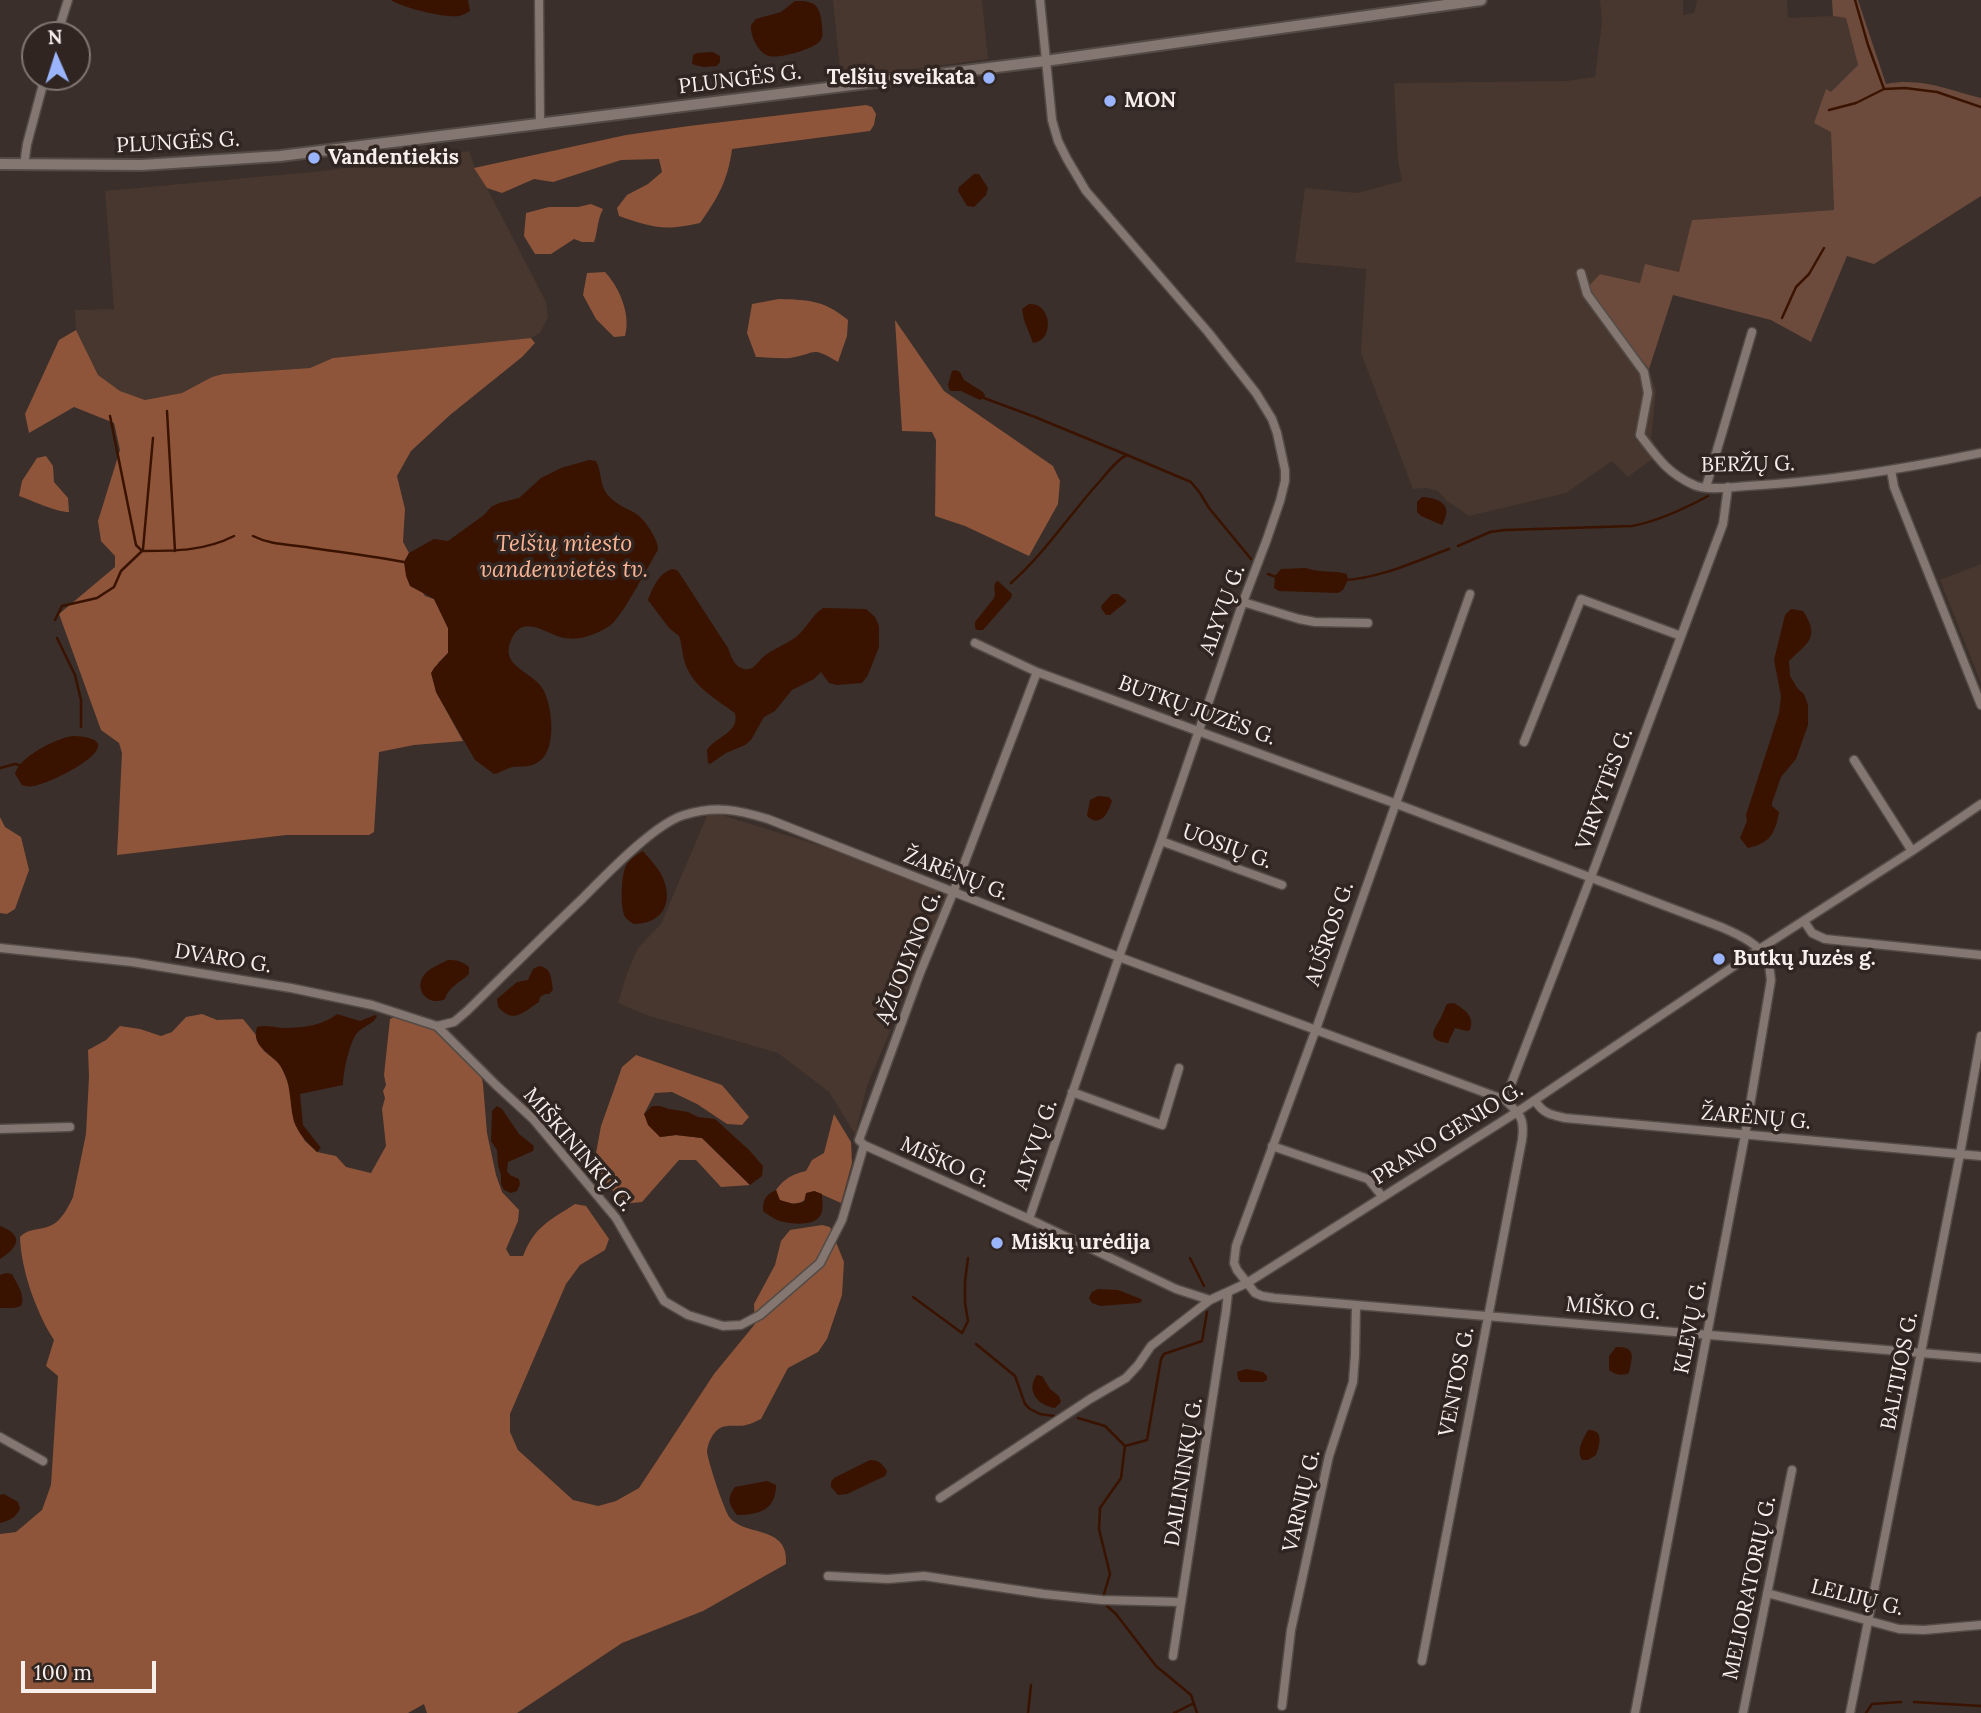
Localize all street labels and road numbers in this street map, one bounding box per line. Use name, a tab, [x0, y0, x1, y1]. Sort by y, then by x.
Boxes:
street label: PLUNGĖS G.	[677, 60, 803, 100]
street label: PLUNGĖS G.	[116, 127, 240, 159]
street label: BERŽŲ G.	[1701, 452, 1795, 478]
street label: ALYVŲ G.	[1195, 561, 1251, 659]
street label: BUTKŲ JUZĖS G.	[1115, 671, 1279, 751]
street label: VIRVYTĖS G.	[1571, 725, 1639, 853]
street label: UOSIŲ G.	[1179, 819, 1275, 875]
street label: ŽARĖNŲ G.	[900, 843, 1012, 907]
street label: AUŠROS G.	[1300, 879, 1360, 989]
street label: ĄŽUOLYNO G.	[871, 888, 947, 1028]
street label: DVARO G.	[173, 939, 273, 979]
street label: PRANO GENIO G.	[1368, 1077, 1528, 1191]
street label: MIŠKININKŲ G.	[518, 1083, 638, 1217]
street label: ALYVŲ G.	[1009, 1096, 1063, 1194]
street label: ŽARĖNŲ G.	[1700, 1101, 1812, 1135]
street label: MIŠKO G.	[896, 1132, 994, 1194]
street label: KLEVŲ G.	[1670, 1278, 1712, 1376]
street label: MIŠKO G.	[1564, 1292, 1662, 1326]
street label: BALTIJOS G.	[1876, 1310, 1924, 1432]
street label: VENTOS G.	[1434, 1325, 1480, 1439]
street label: DAILININKŲ G.	[1160, 1396, 1208, 1548]
street label: VARNIŲ G.	[1278, 1447, 1326, 1555]
street label: MELIORATORIŲ G.	[1718, 1494, 1782, 1682]
street label: LELIJŲ G.	[1808, 1574, 1906, 1622]

